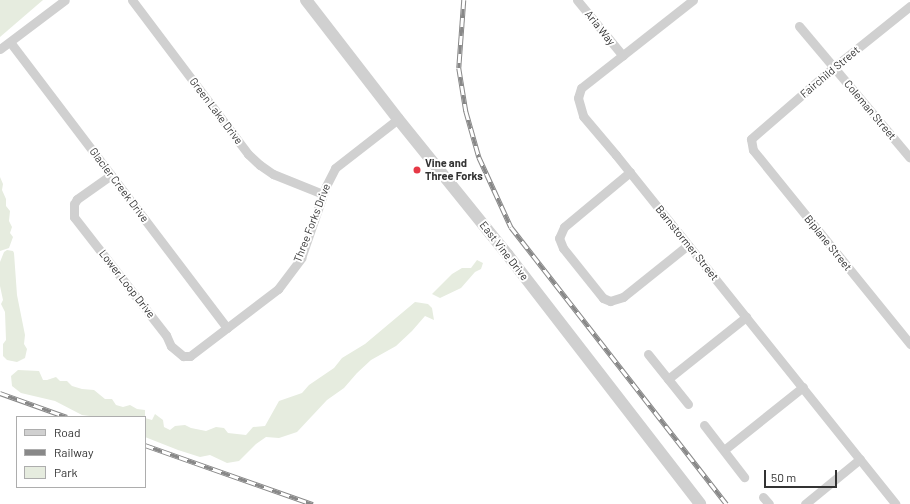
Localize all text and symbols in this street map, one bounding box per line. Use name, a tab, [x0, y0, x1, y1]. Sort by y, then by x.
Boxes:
street label: Aria Way	[582, 8, 618, 48]
street label: Fairchild Street	[798, 43, 862, 101]
street label: Green Lake Drive	[187, 75, 245, 147]
street label: Coleman Street	[841, 77, 899, 143]
street label: Glacier Creek Drive	[87, 145, 151, 225]
place label: Vine and Three Forks	[425, 157, 483, 183]
marker: Vine and Three Forks	[412, 165, 422, 175]
street label: Three Forks Drive	[291, 182, 333, 264]
street label: Barnstormer Street	[653, 203, 721, 283]
street label: Biplane Street	[802, 212, 854, 274]
street label: East Vine Drive	[477, 219, 531, 283]
street label: Lower Loop Drive	[96, 247, 158, 321]
legend	[16, 416, 146, 488]
text: Road	[54, 425, 81, 439]
text: Railway	[54, 445, 93, 459]
scale bar	[766, 462, 839, 488]
text: Park	[54, 465, 78, 479]
text: 50 m	[771, 470, 796, 484]

